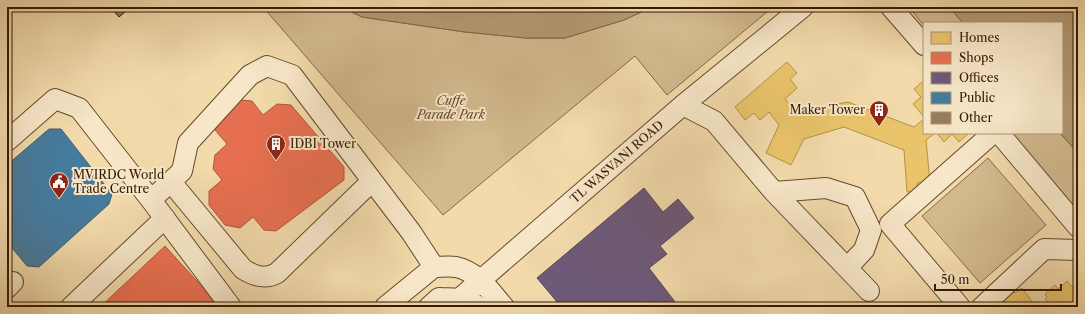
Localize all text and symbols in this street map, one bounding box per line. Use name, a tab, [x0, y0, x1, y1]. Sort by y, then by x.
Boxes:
legend	[923, 22, 1063, 134]
text: Homes	[959, 30, 999, 45]
text: Shops	[959, 50, 994, 65]
text: Offices	[959, 70, 999, 85]
text: Public	[959, 90, 995, 105]
park label: Cuffe Parade Park	[416, 93, 486, 122]
building icon: Maker Tower	[868, 99, 890, 127]
place label: Maker Tower	[790, 102, 865, 117]
text: Other	[959, 110, 993, 125]
street label: TL WASVANI ROAD	[567, 117, 667, 206]
building icon: IDBI Tower	[265, 133, 287, 161]
place label: IDBI Tower	[290, 136, 356, 151]
place label: MVIRDC World Trade Centre	[73, 167, 165, 196]
public building icon: MVIRDC World Trade Centre	[48, 171, 70, 199]
scale bar	[935, 266, 1061, 292]
text: 50 m	[941, 272, 970, 287]

